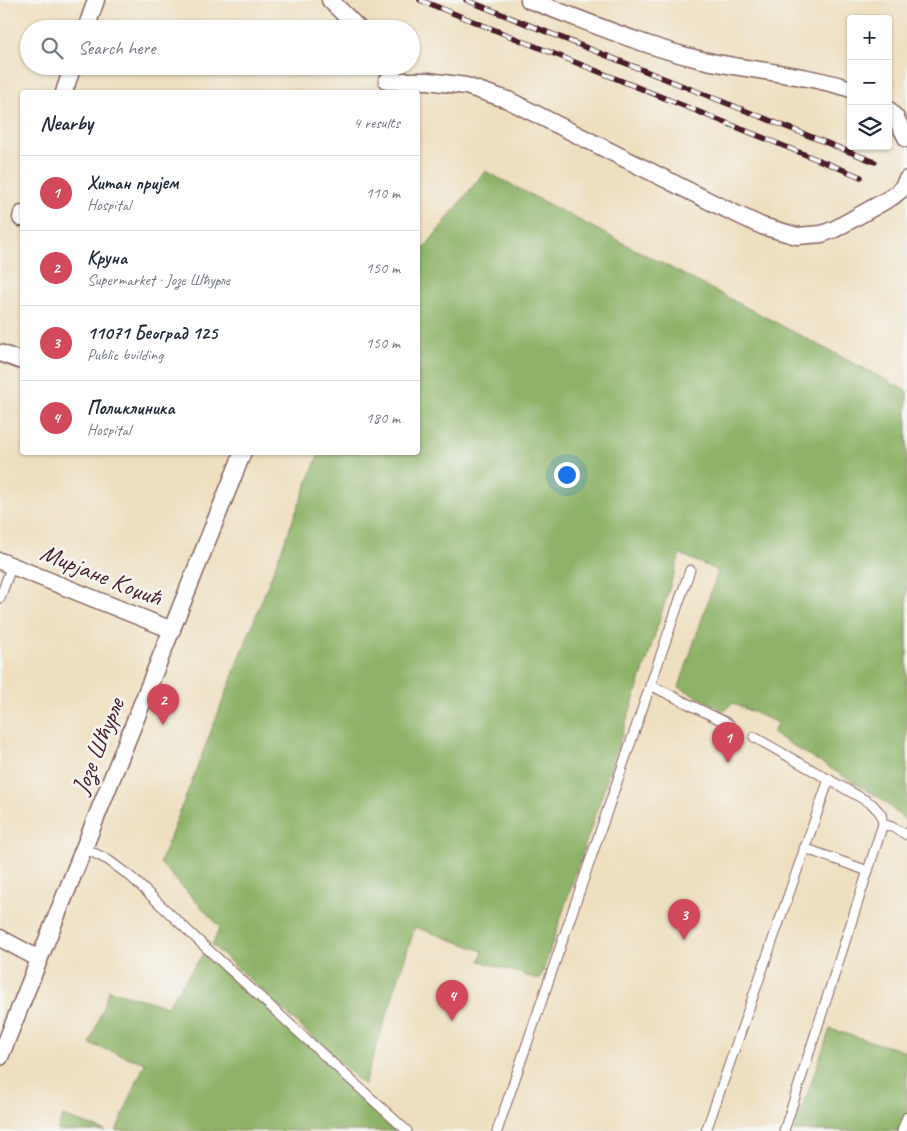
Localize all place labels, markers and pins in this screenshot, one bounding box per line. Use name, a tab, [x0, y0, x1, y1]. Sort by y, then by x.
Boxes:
pin: 2	[147, 684, 179, 725]
pin: 1	[712, 722, 744, 763]
pin: 3	[668, 899, 700, 940]
pin: 4	[436, 980, 468, 1021]

